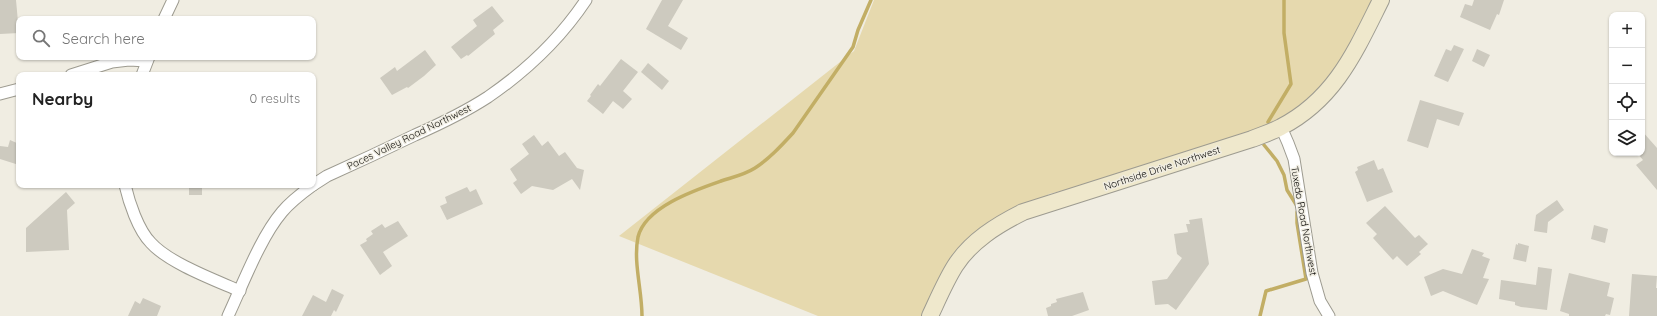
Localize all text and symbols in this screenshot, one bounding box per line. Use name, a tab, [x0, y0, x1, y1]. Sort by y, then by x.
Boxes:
map controls	[1609, 12, 1645, 156]
button: +	[1609, 12, 1645, 48]
search box	[16, 16, 316, 60]
icon: search	[30, 27, 52, 49]
text: Search here	[62, 29, 145, 48]
button: −	[1609, 48, 1645, 84]
button: locate	[1609, 84, 1645, 120]
text: Nearby	[32, 88, 93, 109]
text: 0 results	[249, 90, 300, 106]
street label: Paces Valley Road Northwest	[345, 101, 474, 173]
button: layers	[1609, 120, 1645, 156]
street label: Northside Drive Northwest	[1102, 143, 1223, 193]
street label: Tuxedo Road Northwest	[1288, 165, 1320, 277]

